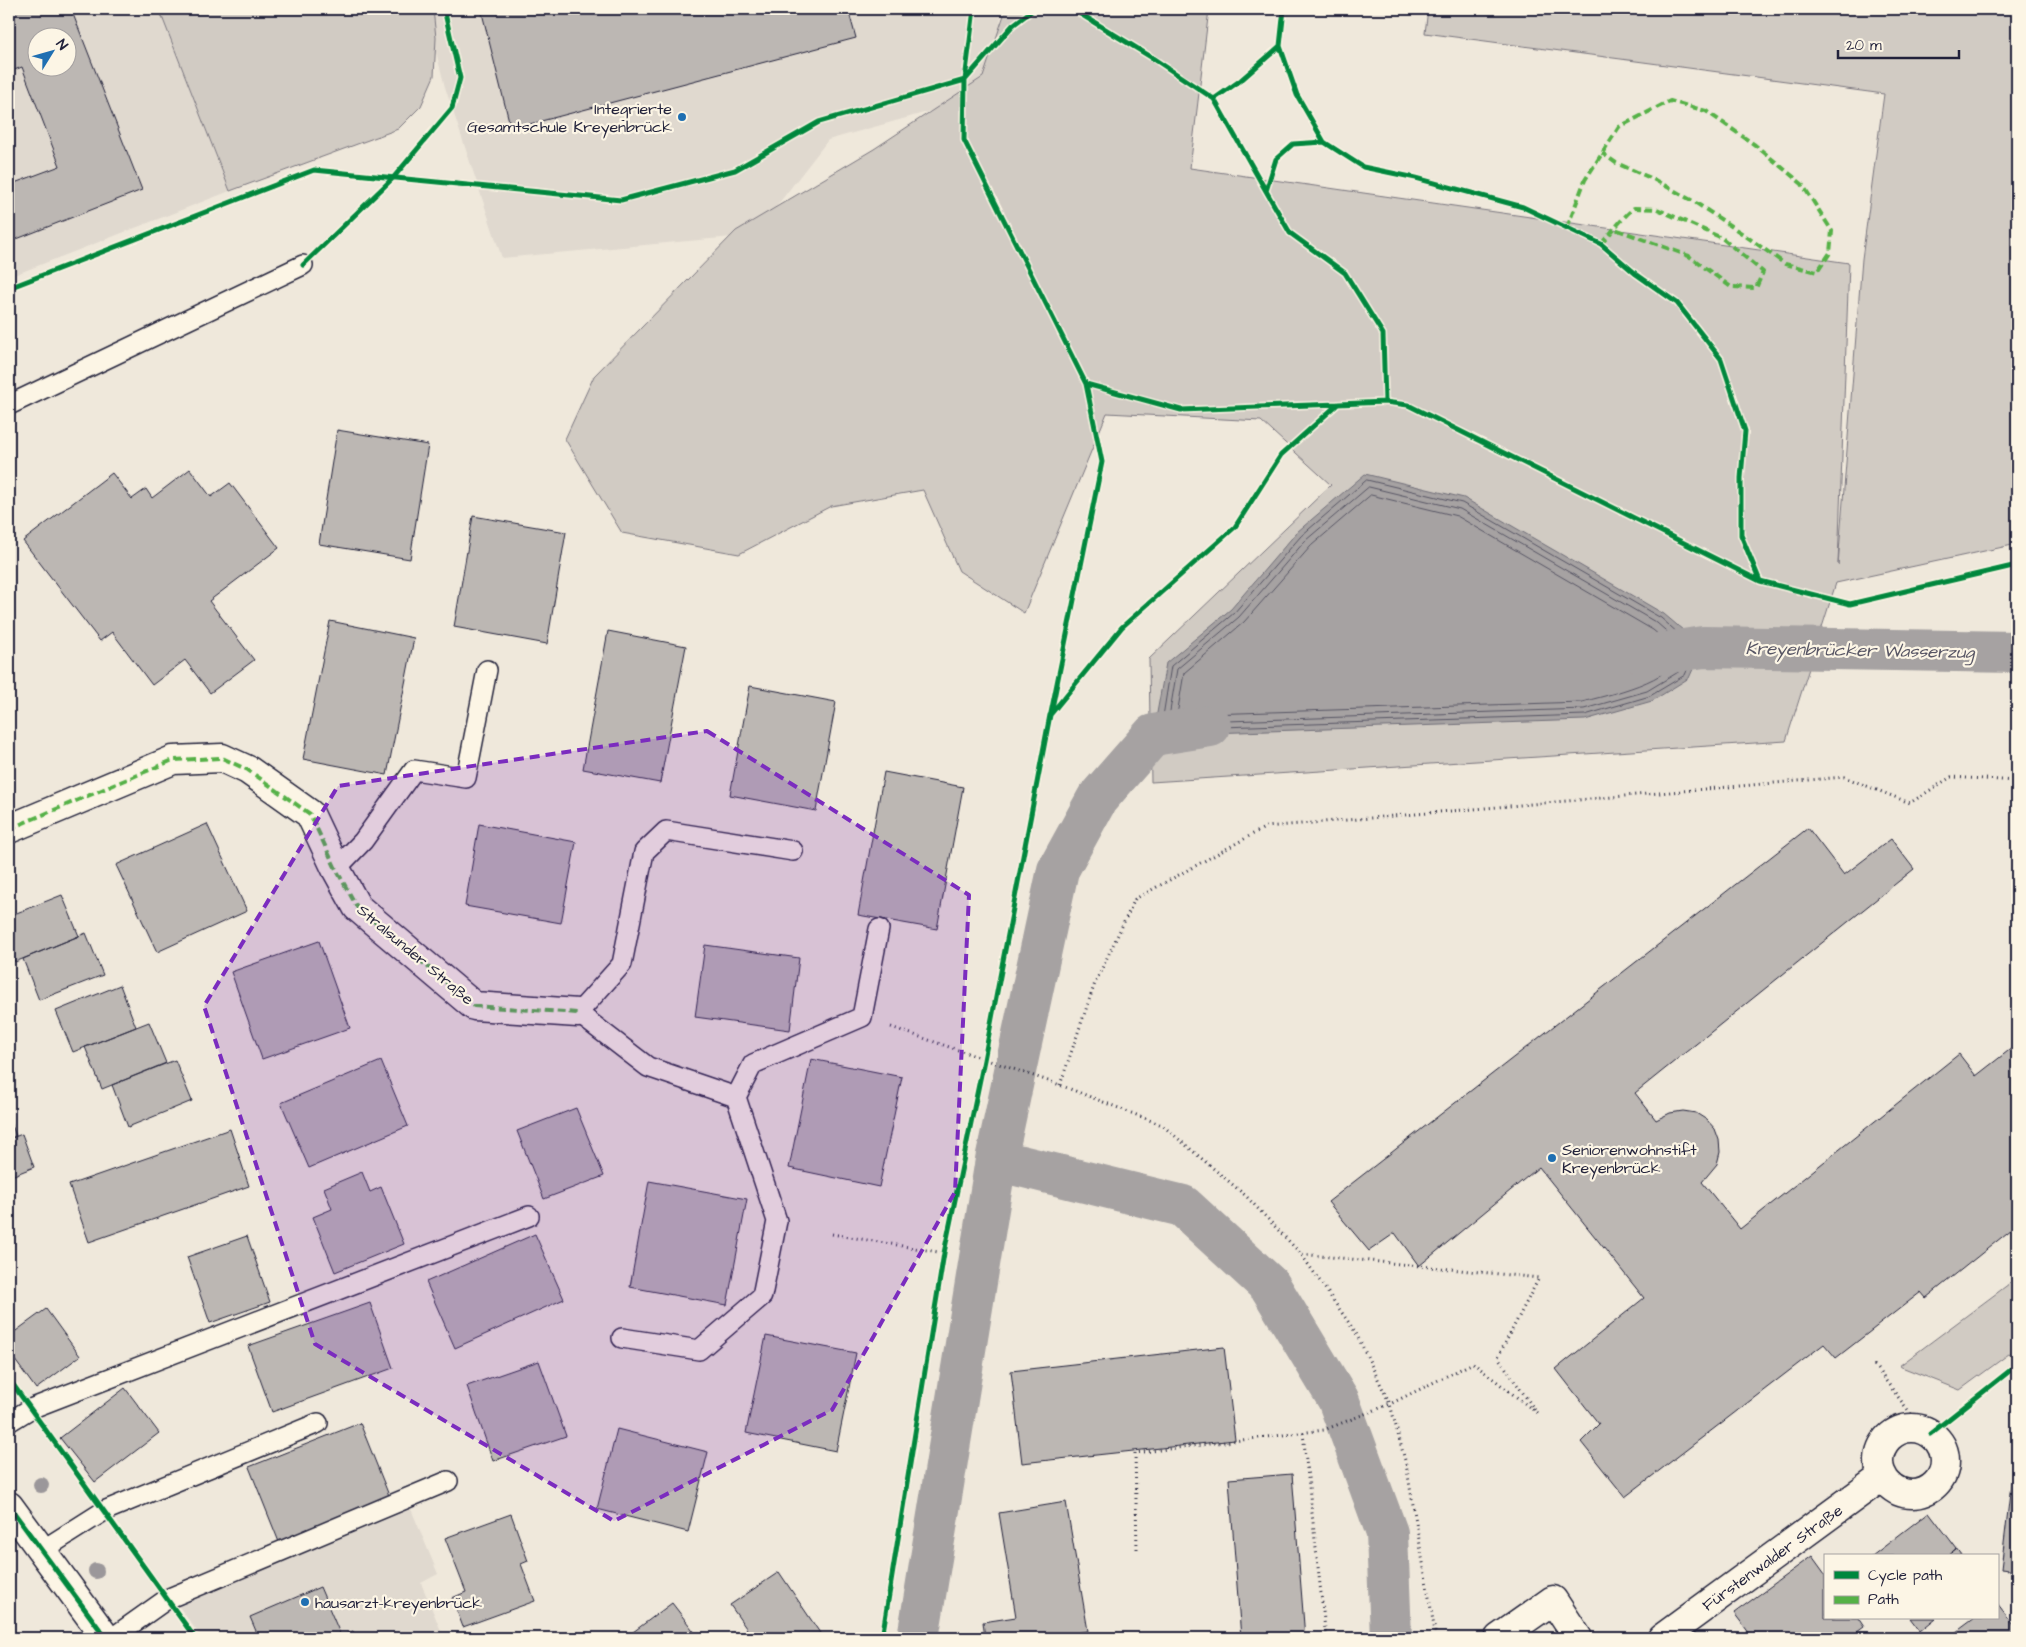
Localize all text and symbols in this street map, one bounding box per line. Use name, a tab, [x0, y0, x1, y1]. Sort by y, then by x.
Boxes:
north arrow	[28, 28, 78, 78]
scale bar	[1838, 28, 1960, 60]
text: N	[51, 35, 72, 54]
text: 20 m	[1846, 35, 1882, 56]
place label: Integrierte Gesamtschule Kreyenbrück	[467, 98, 672, 139]
marker: Integrierte Gesamtschule Kreyenbrück	[676, 111, 688, 123]
water label: Kreyenbrücker Wasserzug	[1745, 636, 1976, 666]
street label: Stralsunder Straße	[352, 899, 479, 1010]
place label: Seniorenwohnstift Kreyenbrück	[1562, 1139, 1697, 1180]
marker: Seniorenwohnstift Kreyenbrück	[1546, 1152, 1558, 1164]
street label: Fürstenwalder Straße	[1698, 1499, 1848, 1616]
legend	[1824, 1554, 1998, 1620]
text: Cycle path	[1868, 1565, 1943, 1587]
text: Path	[1868, 1589, 1899, 1610]
place label: hausarzt-kreyenbrück	[315, 1592, 482, 1615]
marker: hausarzt-kreyenbrück	[299, 1596, 311, 1608]

